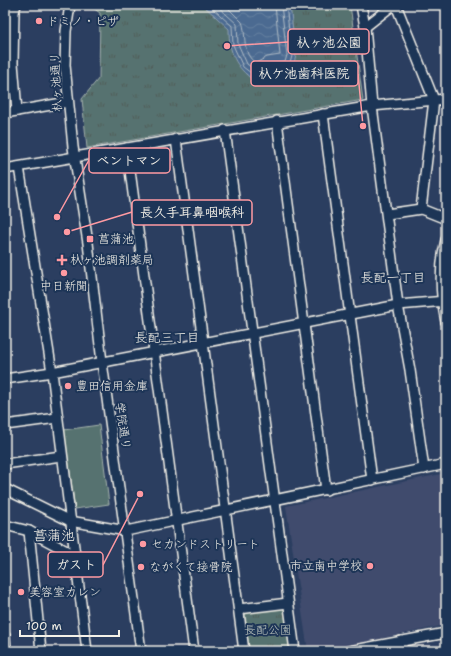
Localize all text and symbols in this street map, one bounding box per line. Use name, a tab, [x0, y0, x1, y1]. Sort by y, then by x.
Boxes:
place label: ドミノ・ピザ	[47, 13, 119, 29]
marker: ドミノ・ピザ	[34, 16, 44, 26]
callout: 杁ヶ池公園	[288, 29, 369, 54]
text: 杁ヶ池公園	[296, 34, 362, 51]
street label: 杁ヶ池通り	[46, 52, 66, 112]
callout: 杁ケ池歯科医院	[251, 61, 358, 86]
text: 杁ケ池歯科医院	[258, 65, 350, 82]
callout: ベントマン	[89, 148, 170, 173]
text: ベントマン	[96, 152, 162, 169]
callout: 長久手耳鼻咽喉科	[132, 200, 252, 225]
text: 長久手耳鼻咽喉科	[140, 204, 245, 221]
place label: 菖蒲池	[98, 231, 134, 247]
marker: 菖蒲池	[85, 234, 95, 244]
place label: 杁ヶ池調剤薬局	[70, 252, 154, 268]
marker: 杁ヶ池調剤薬局	[57, 255, 67, 265]
marker: 中日新聞	[59, 268, 69, 278]
district label: 長配一丁目	[360, 269, 426, 286]
place label: 中日新聞	[40, 278, 88, 294]
district label: 長配三丁目	[134, 329, 200, 346]
place label: 豊田信用金庫	[76, 378, 148, 394]
marker: 豊田信用金庫	[63, 381, 73, 391]
street label: 学院通り	[112, 401, 134, 451]
district label: 菖蒲池	[33, 526, 75, 544]
place label: セカンドストリート	[151, 536, 260, 552]
marker: セカンドストリート	[138, 539, 148, 549]
callout: ガスト	[48, 552, 103, 577]
text: ガスト	[56, 556, 96, 573]
place label: 市立南中学校	[290, 558, 362, 574]
place label: ながくて接骨院	[149, 559, 232, 575]
marker: 市立南中学校	[365, 561, 375, 571]
marker: ながくて接骨院	[136, 562, 146, 572]
place label: 美容室カレン	[29, 584, 101, 600]
marker: 美容室カレン	[16, 587, 26, 597]
scale bar	[20, 612, 119, 638]
text: 100 m	[26, 618, 62, 634]
park label: 長配公園	[244, 622, 292, 638]

